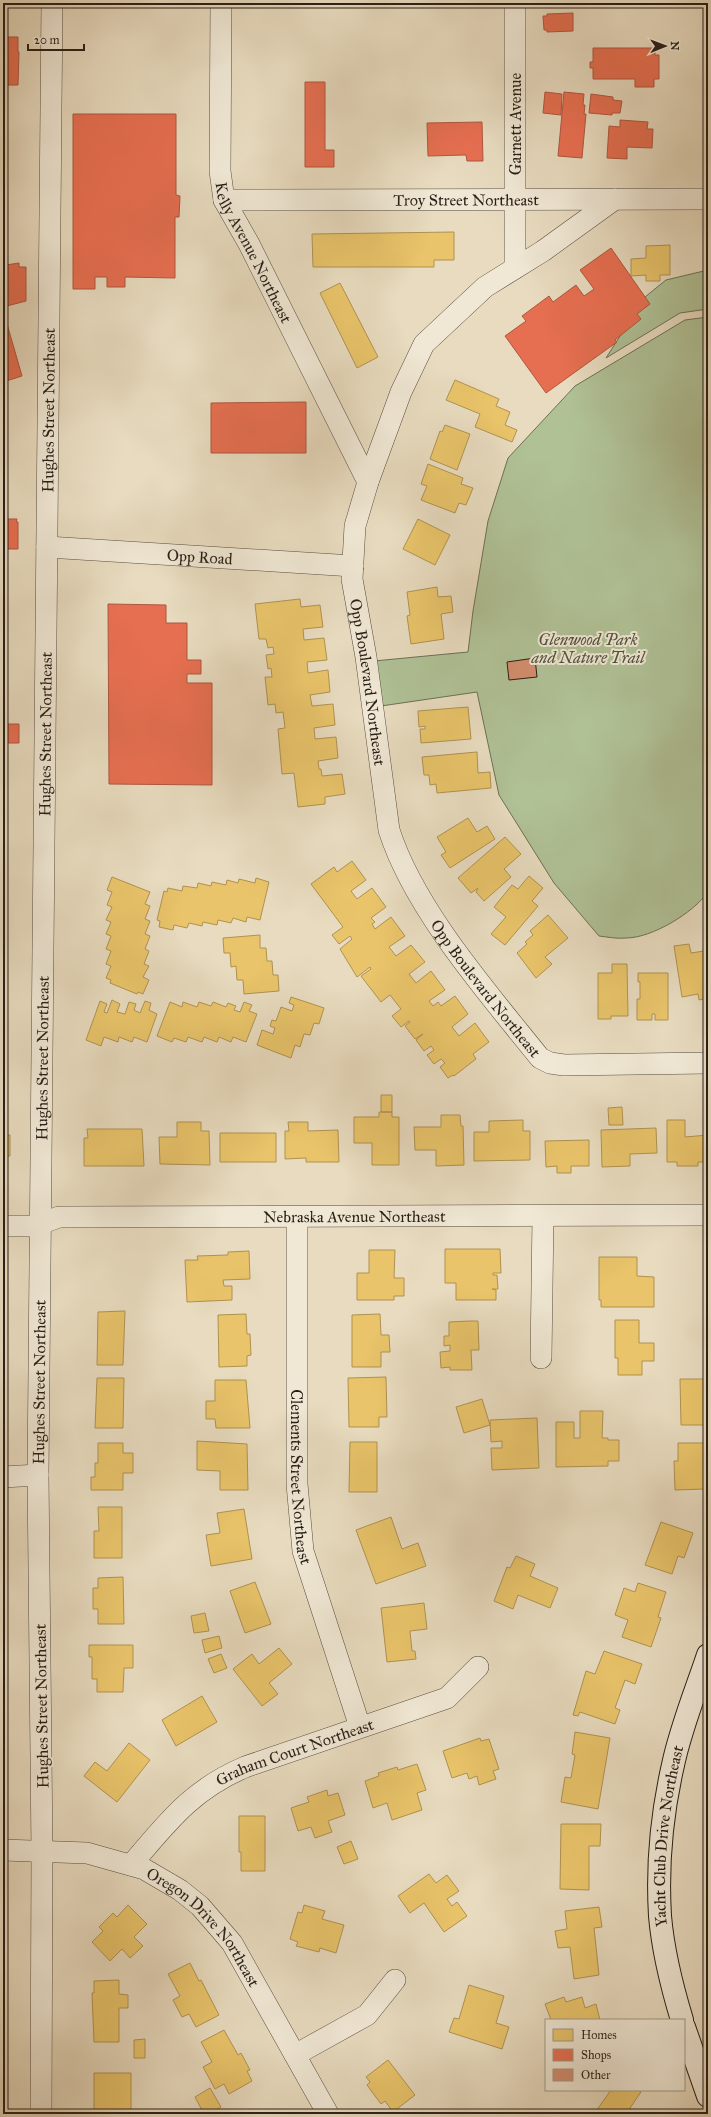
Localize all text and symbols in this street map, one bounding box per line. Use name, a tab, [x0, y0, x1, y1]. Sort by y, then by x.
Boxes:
scale bar	[28, 26, 84, 52]
north arrow	[645, 26, 685, 66]
text: 20 m	[34, 33, 60, 47]
text: N	[668, 41, 681, 51]
street label: Garnett Avenue	[506, 72, 525, 175]
street label: Kelly Avenue Northeast	[212, 181, 296, 327]
street label: Troy Street Northeast	[393, 190, 539, 210]
street label: Hughes Street Northeast	[38, 327, 59, 492]
street label: Opp Road	[166, 545, 233, 569]
street label: Opp Boulevard Northeast	[346, 597, 389, 767]
park label: Glenwood Park and Nature Trail	[530, 630, 646, 667]
street label: Hughes Street Northeast	[35, 651, 56, 816]
street label: Opp Boulevard Northeast	[427, 916, 545, 1062]
street label: Hughes Street Northeast	[32, 975, 53, 1140]
street label: Nebraska Avenue Northeast	[263, 1207, 446, 1226]
street label: Hughes Street Northeast	[29, 1299, 50, 1464]
street label: Clements Street Northeast	[287, 1389, 316, 1567]
street label: Hughes Street Northeast	[31, 1623, 53, 1788]
street label: Graham Court Northeast	[212, 1715, 377, 1790]
street label: Yacht Club Drive Northeast	[650, 1743, 687, 1928]
street label: Oregon Drive Northeast	[143, 1864, 264, 1990]
legend	[545, 2019, 685, 2091]
text: Homes	[581, 2028, 617, 2042]
text: Shops	[581, 2048, 611, 2062]
text: Other	[581, 2068, 611, 2082]

